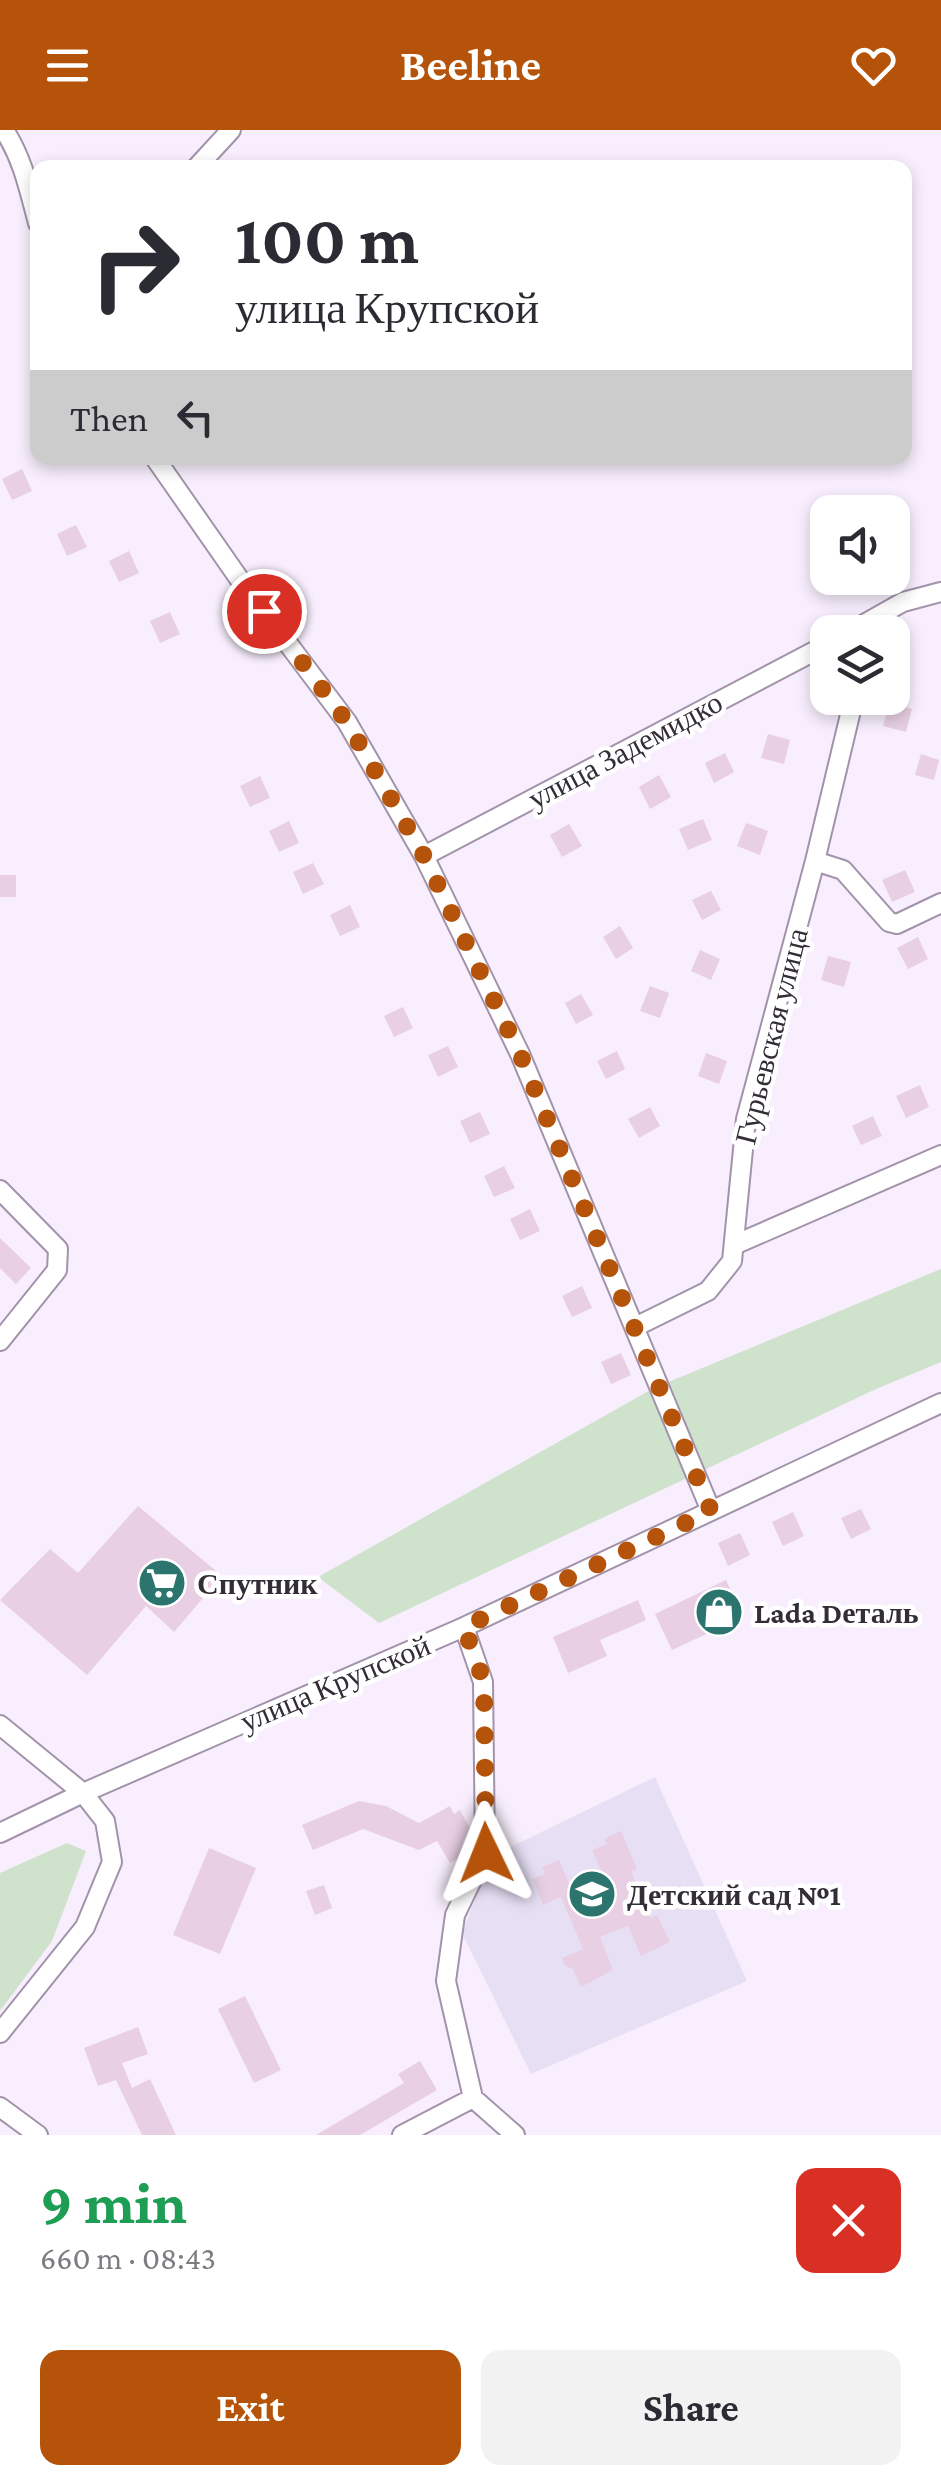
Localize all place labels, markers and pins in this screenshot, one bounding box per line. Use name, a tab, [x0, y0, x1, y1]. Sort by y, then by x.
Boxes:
pin	[222, 569, 307, 654]
supermarket icon: Спутник	[136, 1557, 188, 1609]
place label: Спутник	[197, 1567, 318, 1600]
shop icon: Lada Dеталь	[693, 1586, 745, 1638]
place label: Lada Dеталь	[754, 1596, 919, 1629]
school or university icon: Детский сад №1	[566, 1868, 618, 1920]
place label: Детский сад №1	[627, 1878, 841, 1911]

